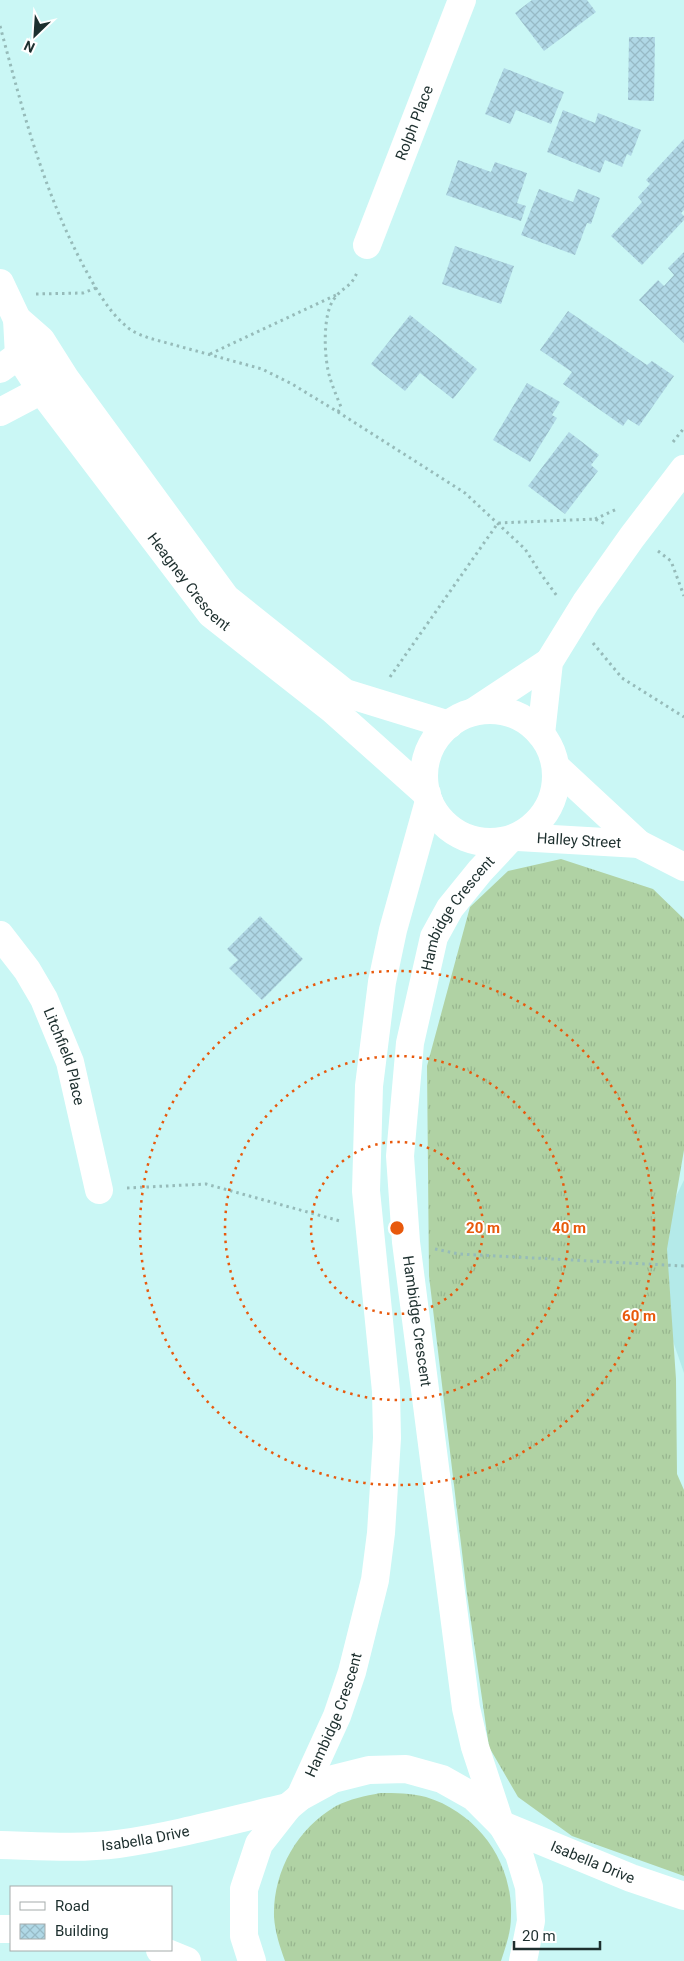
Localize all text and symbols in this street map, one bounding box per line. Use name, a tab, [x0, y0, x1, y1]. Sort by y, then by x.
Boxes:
north arrow	[10, 10, 60, 60]
text: N	[22, 37, 37, 56]
street label: Rolph Place	[392, 83, 437, 163]
street label: Heagney Crescent	[144, 529, 234, 635]
street label: Halley Street	[536, 829, 622, 852]
street label: Hambidge Crescent	[418, 852, 498, 972]
street label: Litchfield Place	[40, 1005, 89, 1107]
centre of rings	[388, 1219, 406, 1237]
text: 20 m	[466, 1219, 500, 1237]
text: 40 m	[552, 1219, 586, 1237]
street label: Hambidge Crescent	[399, 1254, 435, 1388]
text: 60 m	[622, 1307, 656, 1325]
street label: Hambidge Crescent	[301, 1651, 365, 1780]
street label: Isabella Drive	[101, 1822, 191, 1855]
street label: Isabella Drive	[548, 1837, 637, 1888]
legend	[10, 1886, 172, 1951]
text: Road	[55, 1897, 89, 1915]
scale bar	[514, 1918, 600, 1950]
text: Building	[55, 1922, 109, 1940]
text: 20 m	[522, 1927, 556, 1945]

